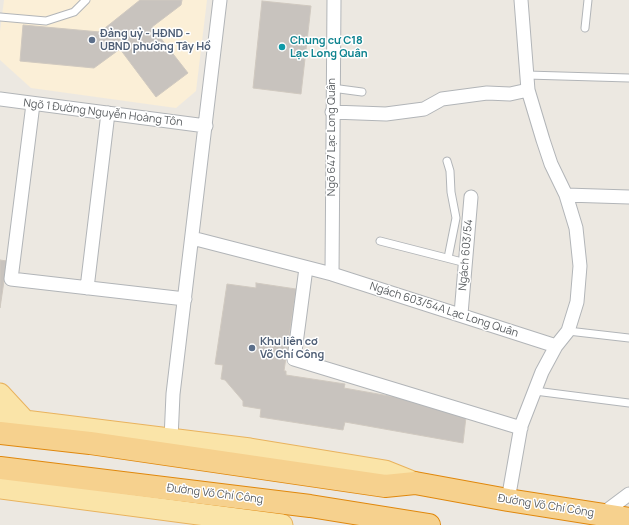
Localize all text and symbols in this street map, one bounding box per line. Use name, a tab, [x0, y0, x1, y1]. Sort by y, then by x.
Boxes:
place label: Đảng uỷ - HĐND - UBND phường Tây Hồ	[100, 27, 211, 53]
place label: Chung cư C18 Lạc Long Quân	[290, 34, 368, 60]
marker: Đảng uỷ - HĐND - UBND phường Tây Hồ	[87, 35, 97, 45]
marker: Chung cư C18 Lạc Long Quân	[277, 42, 287, 52]
street label: Ngõ 647 Lạc Long Quân	[325, 78, 339, 196]
street label: Ngõ 1 Đường Nguyễn Hoàng Tôn	[23, 97, 183, 129]
street label: Ngách 603/54	[456, 219, 476, 291]
street label: Ngách 603/54A Lạc Long Quân	[368, 280, 520, 340]
place label: Khu liên cơ Võ Chí Công	[260, 335, 324, 361]
marker: Khu liên cơ Võ Chí Công	[247, 343, 257, 353]
street label: Đường Võ Chí Công	[166, 482, 264, 506]
street label: Đường Võ Chí Công	[497, 492, 595, 520]

